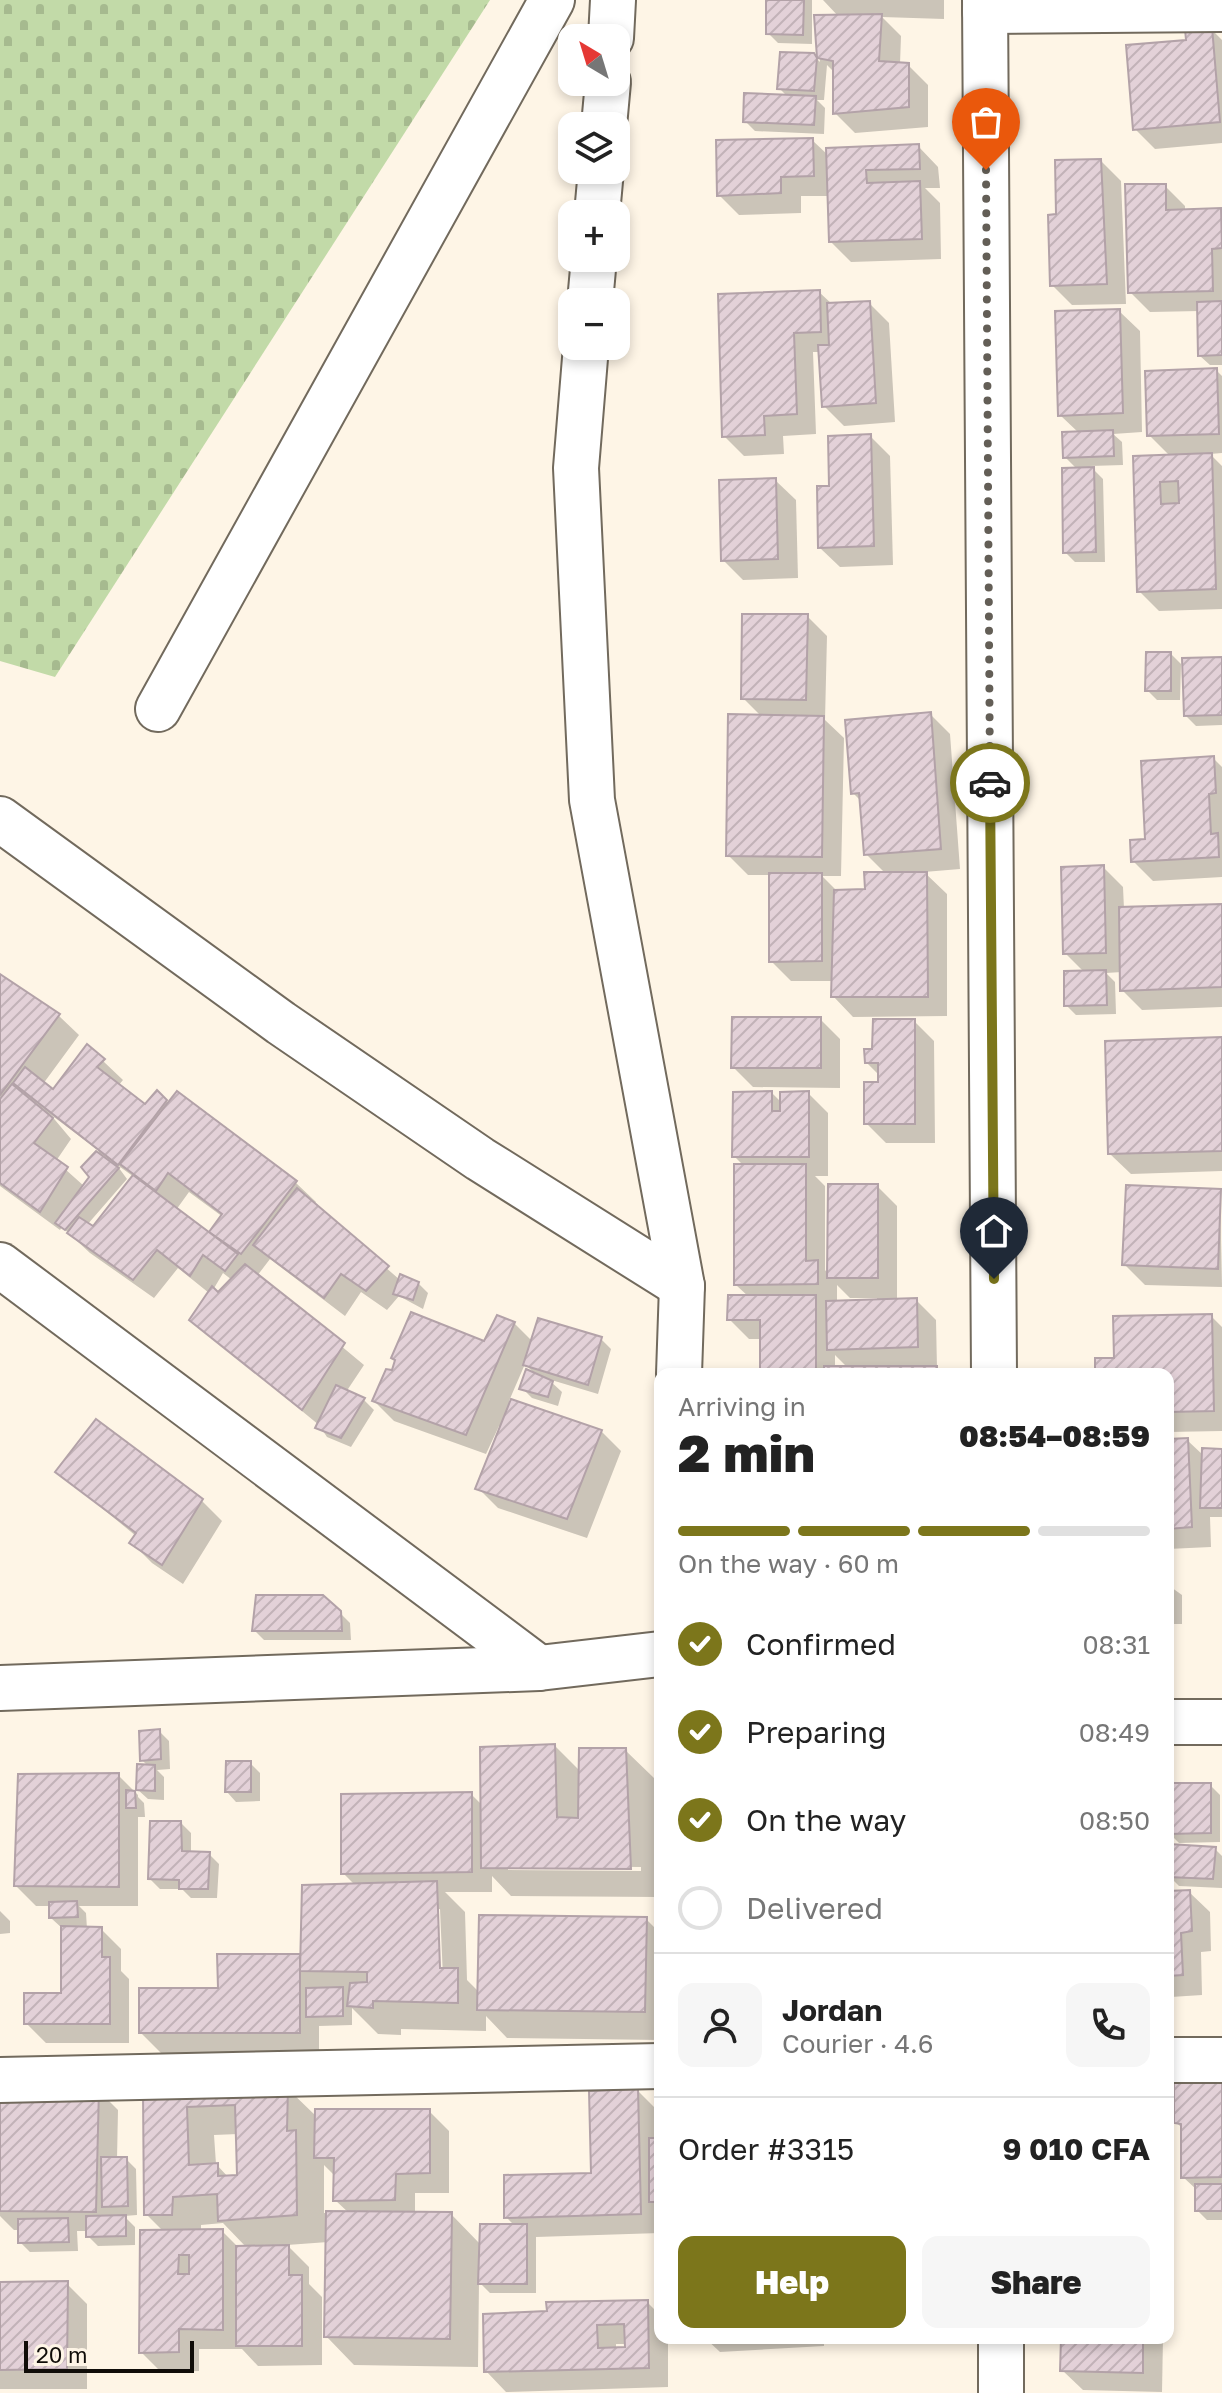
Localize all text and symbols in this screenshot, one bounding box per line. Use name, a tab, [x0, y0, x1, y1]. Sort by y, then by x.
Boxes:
north arrow	[558, 24, 630, 96]
map controls	[558, 24, 630, 360]
pin	[952, 88, 1020, 170]
icon: bag	[964, 100, 1008, 144]
button: layers	[558, 112, 630, 184]
button: +	[558, 200, 630, 272]
button: −	[558, 288, 630, 360]
courier	[950, 743, 1030, 823]
icon: car	[968, 761, 1012, 805]
pin	[960, 1197, 1028, 1279]
icon: home	[972, 1209, 1016, 1253]
text: Arriving in	[678, 1391, 806, 1422]
text: 08:54–08:59	[959, 1418, 1150, 1454]
text: 2 min	[678, 1421, 815, 1483]
text: On the way · 60 m	[678, 1548, 899, 1579]
icon: check	[678, 1622, 722, 1666]
text: Confirmed	[746, 1626, 896, 1662]
text: 08:31	[1082, 1629, 1150, 1660]
icon: check	[678, 1710, 722, 1754]
text: Preparing	[746, 1714, 887, 1750]
text: 08:49	[1079, 1717, 1150, 1748]
icon: check	[678, 1798, 722, 1842]
text: On the way	[746, 1802, 906, 1838]
text: 08:50	[1079, 1805, 1150, 1836]
text: Delivered	[746, 1890, 883, 1926]
button: person	[678, 1983, 762, 2067]
button: phone	[1066, 1983, 1150, 2067]
text: Jordan	[782, 1992, 882, 2028]
text: Courier · 4.6	[782, 2028, 934, 2059]
text: Order #3315	[678, 2131, 854, 2167]
text: 9 010 CFA	[1003, 2131, 1150, 2167]
button: Help	[678, 2236, 906, 2328]
button: Share	[922, 2236, 1150, 2328]
scale bar	[24, 2337, 194, 2373]
text: 20 m	[36, 2341, 87, 2368]

